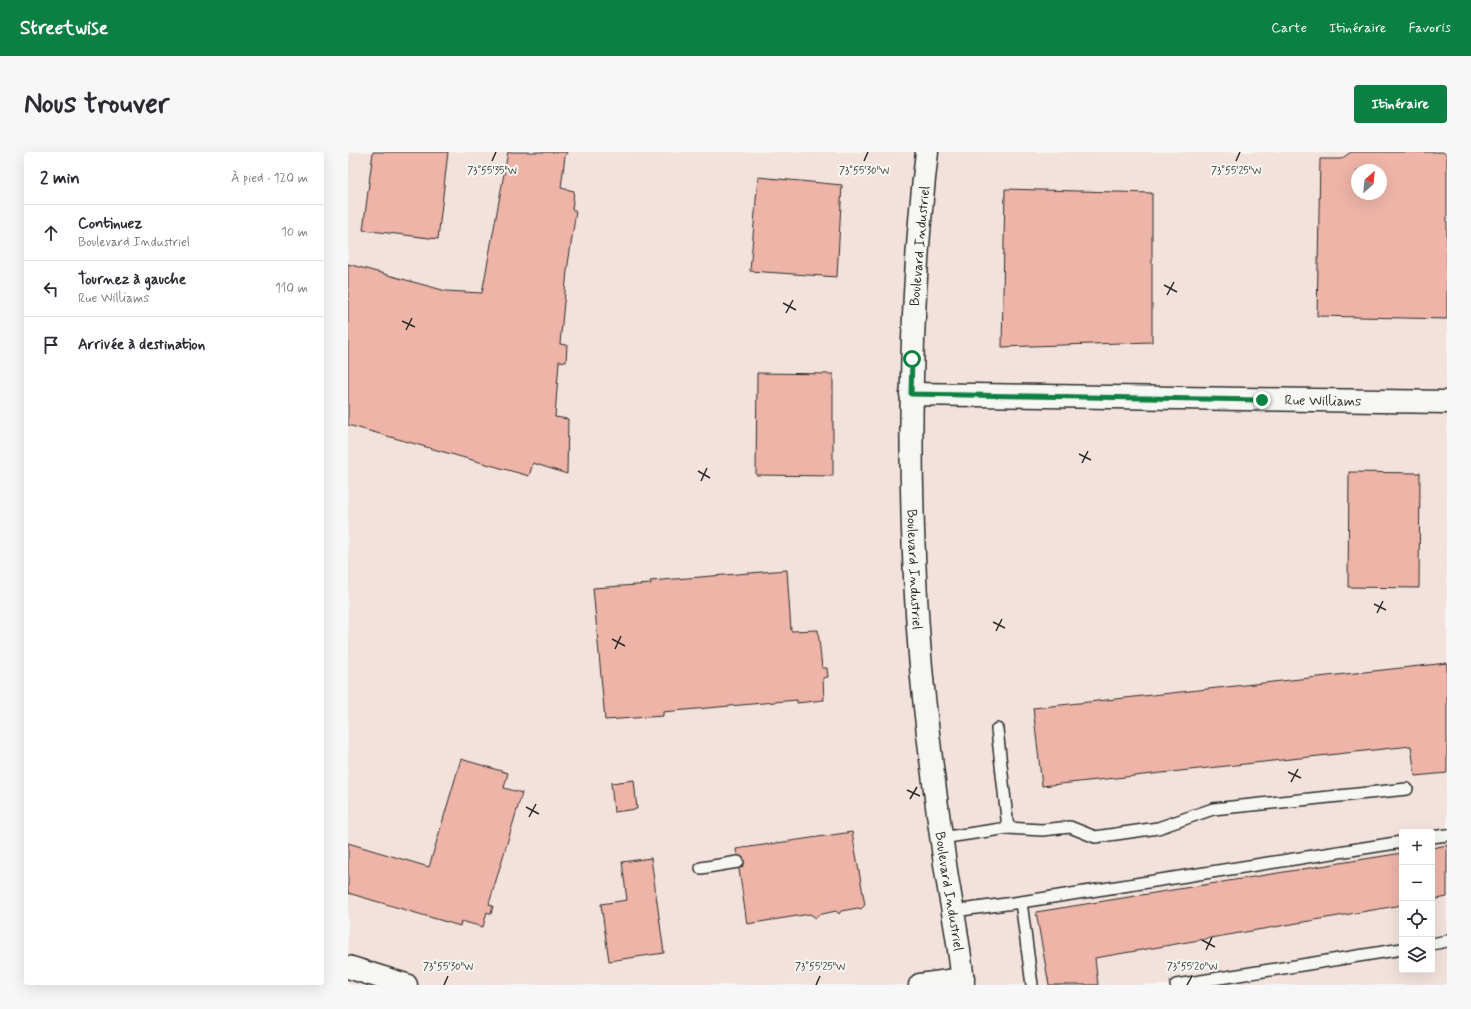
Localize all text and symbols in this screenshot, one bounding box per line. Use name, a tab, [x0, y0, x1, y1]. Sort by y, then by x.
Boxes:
text: Streetwise	[20, 16, 108, 41]
text: Carte	[1271, 19, 1307, 37]
text: Itinéraire	[1329, 19, 1386, 37]
text: Favoris	[1408, 19, 1451, 37]
button: Itinéraire	[1354, 85, 1447, 123]
text: Nous trouver	[24, 86, 169, 123]
text: 73°55'35"W	[467, 164, 517, 178]
text: 73°55'30"W	[839, 164, 889, 178]
text: 73°55'25"W	[1211, 164, 1261, 178]
north arrow	[1351, 164, 1387, 200]
text: 2 min	[40, 167, 80, 189]
text: À pied · 120 m	[231, 170, 308, 187]
street label: Boulevard Industriel	[906, 185, 934, 307]
text: Continuez	[78, 214, 142, 234]
icon: ahead	[40, 222, 62, 244]
text: 10 m	[281, 224, 308, 241]
text: Boulevard Industriel	[78, 234, 190, 251]
text: Tournez à gauche	[78, 270, 186, 290]
icon: left	[40, 278, 62, 300]
text: 110 m	[275, 280, 308, 297]
text: Rue Williams	[78, 290, 149, 307]
icon: arrive	[40, 334, 62, 356]
text: Arrivée à destination	[78, 335, 205, 355]
route start	[903, 350, 921, 368]
route end	[1253, 391, 1271, 409]
street label: Rue Williams	[1284, 392, 1361, 411]
street label: Boulevard Industriel	[902, 509, 926, 630]
map controls	[1399, 829, 1435, 973]
button: +	[1399, 829, 1435, 865]
street label: Boulevard Industriel	[931, 831, 967, 952]
button: −	[1399, 865, 1435, 901]
button: locate	[1399, 901, 1435, 937]
button: layers	[1399, 937, 1435, 973]
text: 73°55'30"W	[423, 960, 473, 974]
text: 73°55'25"W	[795, 960, 845, 974]
text: 73°55'20"W	[1167, 960, 1217, 974]

